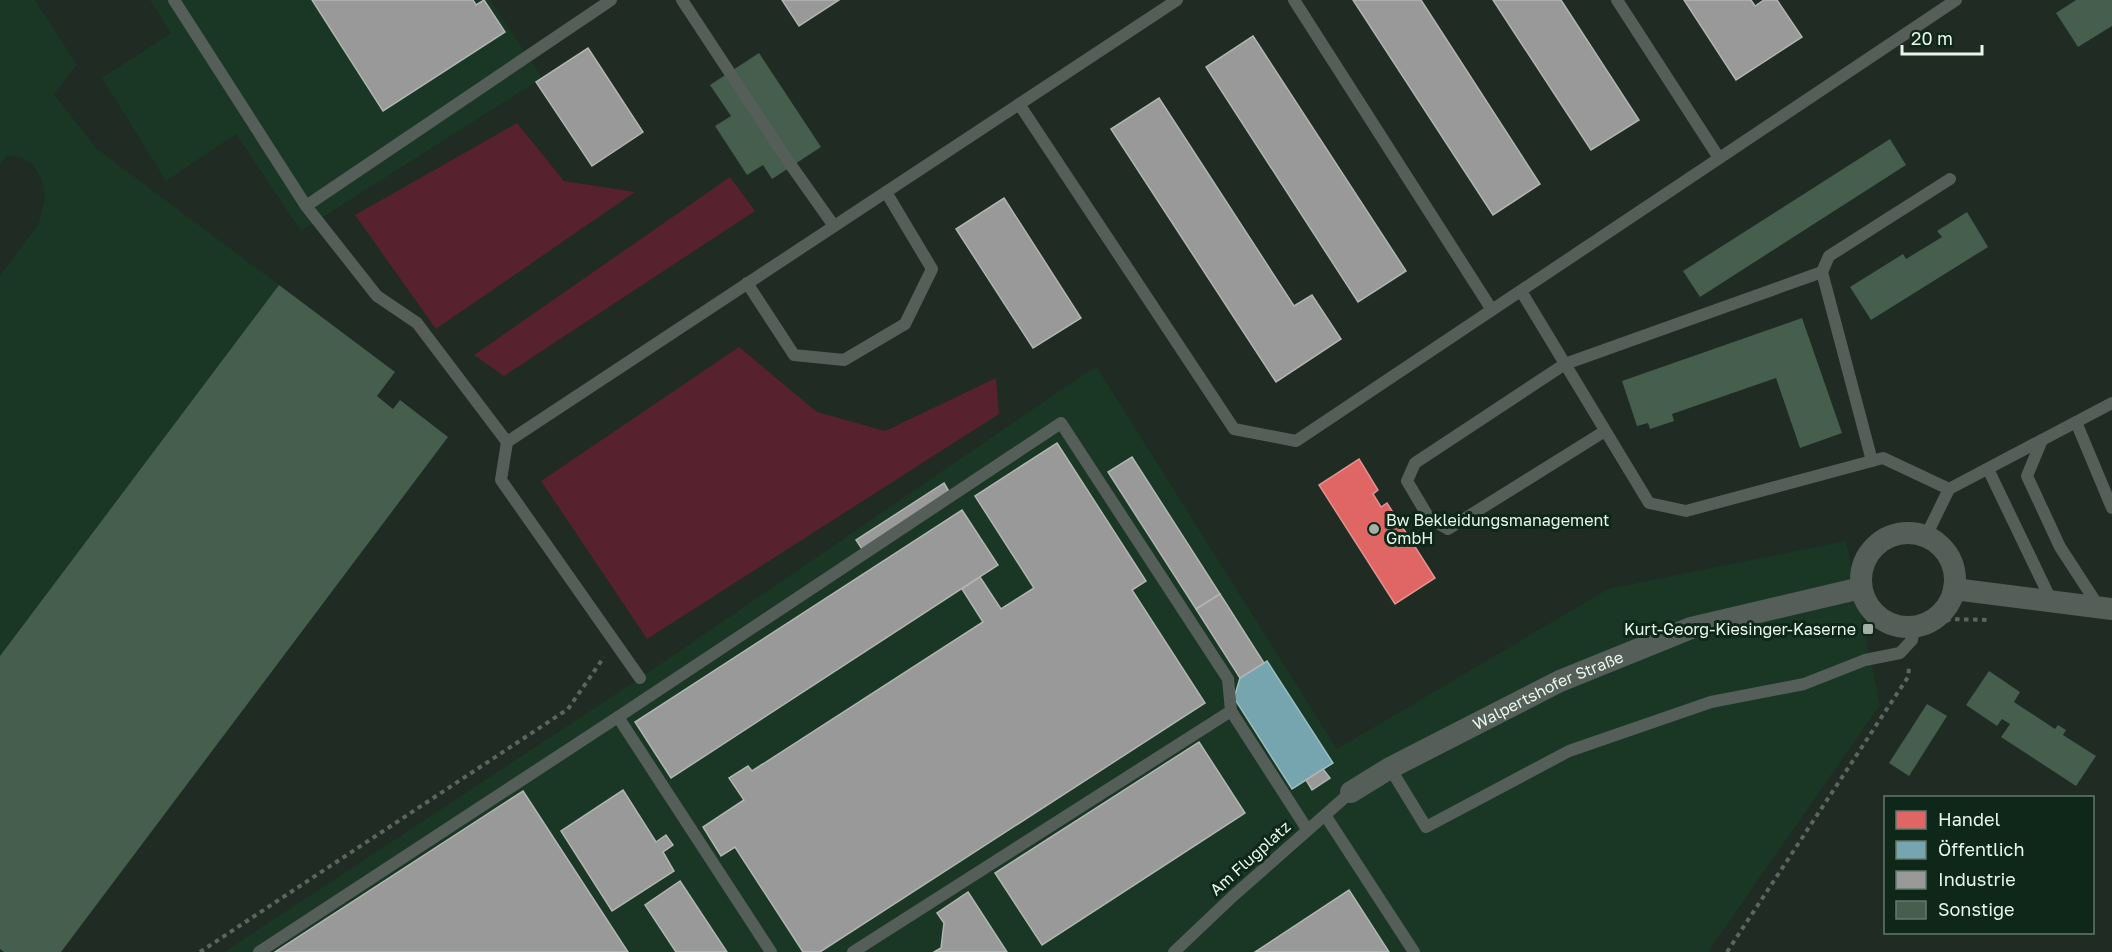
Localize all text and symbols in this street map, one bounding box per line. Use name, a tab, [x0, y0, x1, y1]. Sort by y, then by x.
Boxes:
scale bar	[1902, 18, 1982, 56]
text: 20 m	[1911, 27, 1953, 49]
place label: Bw Bekleidungsmanagement GmbH	[1386, 510, 1610, 548]
marker: Bw Bekleidungsmanagement GmbH	[1367, 522, 1381, 536]
place label: Kurt-Georg-Kiesinger-Kaserne	[1624, 619, 1856, 639]
marker: Kurt-Georg-Kiesinger-Kaserne	[1861, 622, 1875, 636]
street label: Walpertshofer Straße	[1469, 647, 1626, 734]
legend	[1884, 796, 2094, 934]
text: Handel	[1938, 808, 2000, 830]
street label: Am Flugplatz	[1205, 817, 1295, 899]
text: Öffentlich	[1938, 838, 2024, 860]
text: Industrie	[1938, 868, 2016, 890]
text: Sonstige	[1938, 898, 2014, 920]

